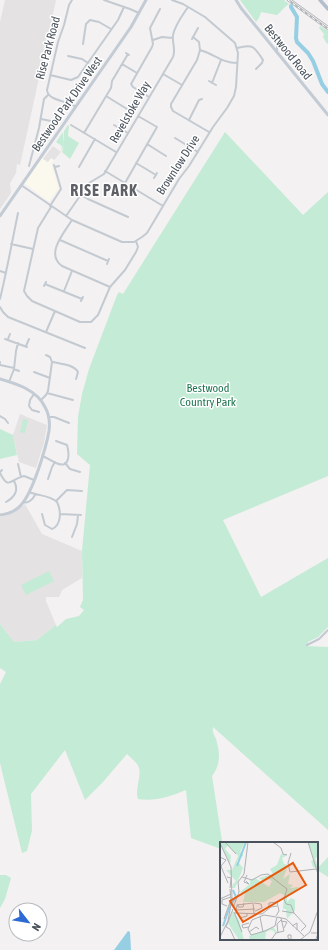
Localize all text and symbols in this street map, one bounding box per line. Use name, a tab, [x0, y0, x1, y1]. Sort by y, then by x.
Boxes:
street label: Rise Park Road	[33, 15, 63, 81]
street label: Bestwood Road	[261, 21, 315, 83]
street label: Bestwood Park Drive West	[29, 53, 105, 154]
street label: Revelstoke Way	[107, 79, 153, 145]
street label: Brownlow Drive	[153, 132, 203, 198]
district label: RISE PARK	[70, 181, 138, 199]
park label: Bestwood Country Park	[180, 381, 237, 409]
inset map	[220, 842, 318, 940]
north arrow	[8, 902, 48, 942]
text: N	[30, 921, 43, 933]

